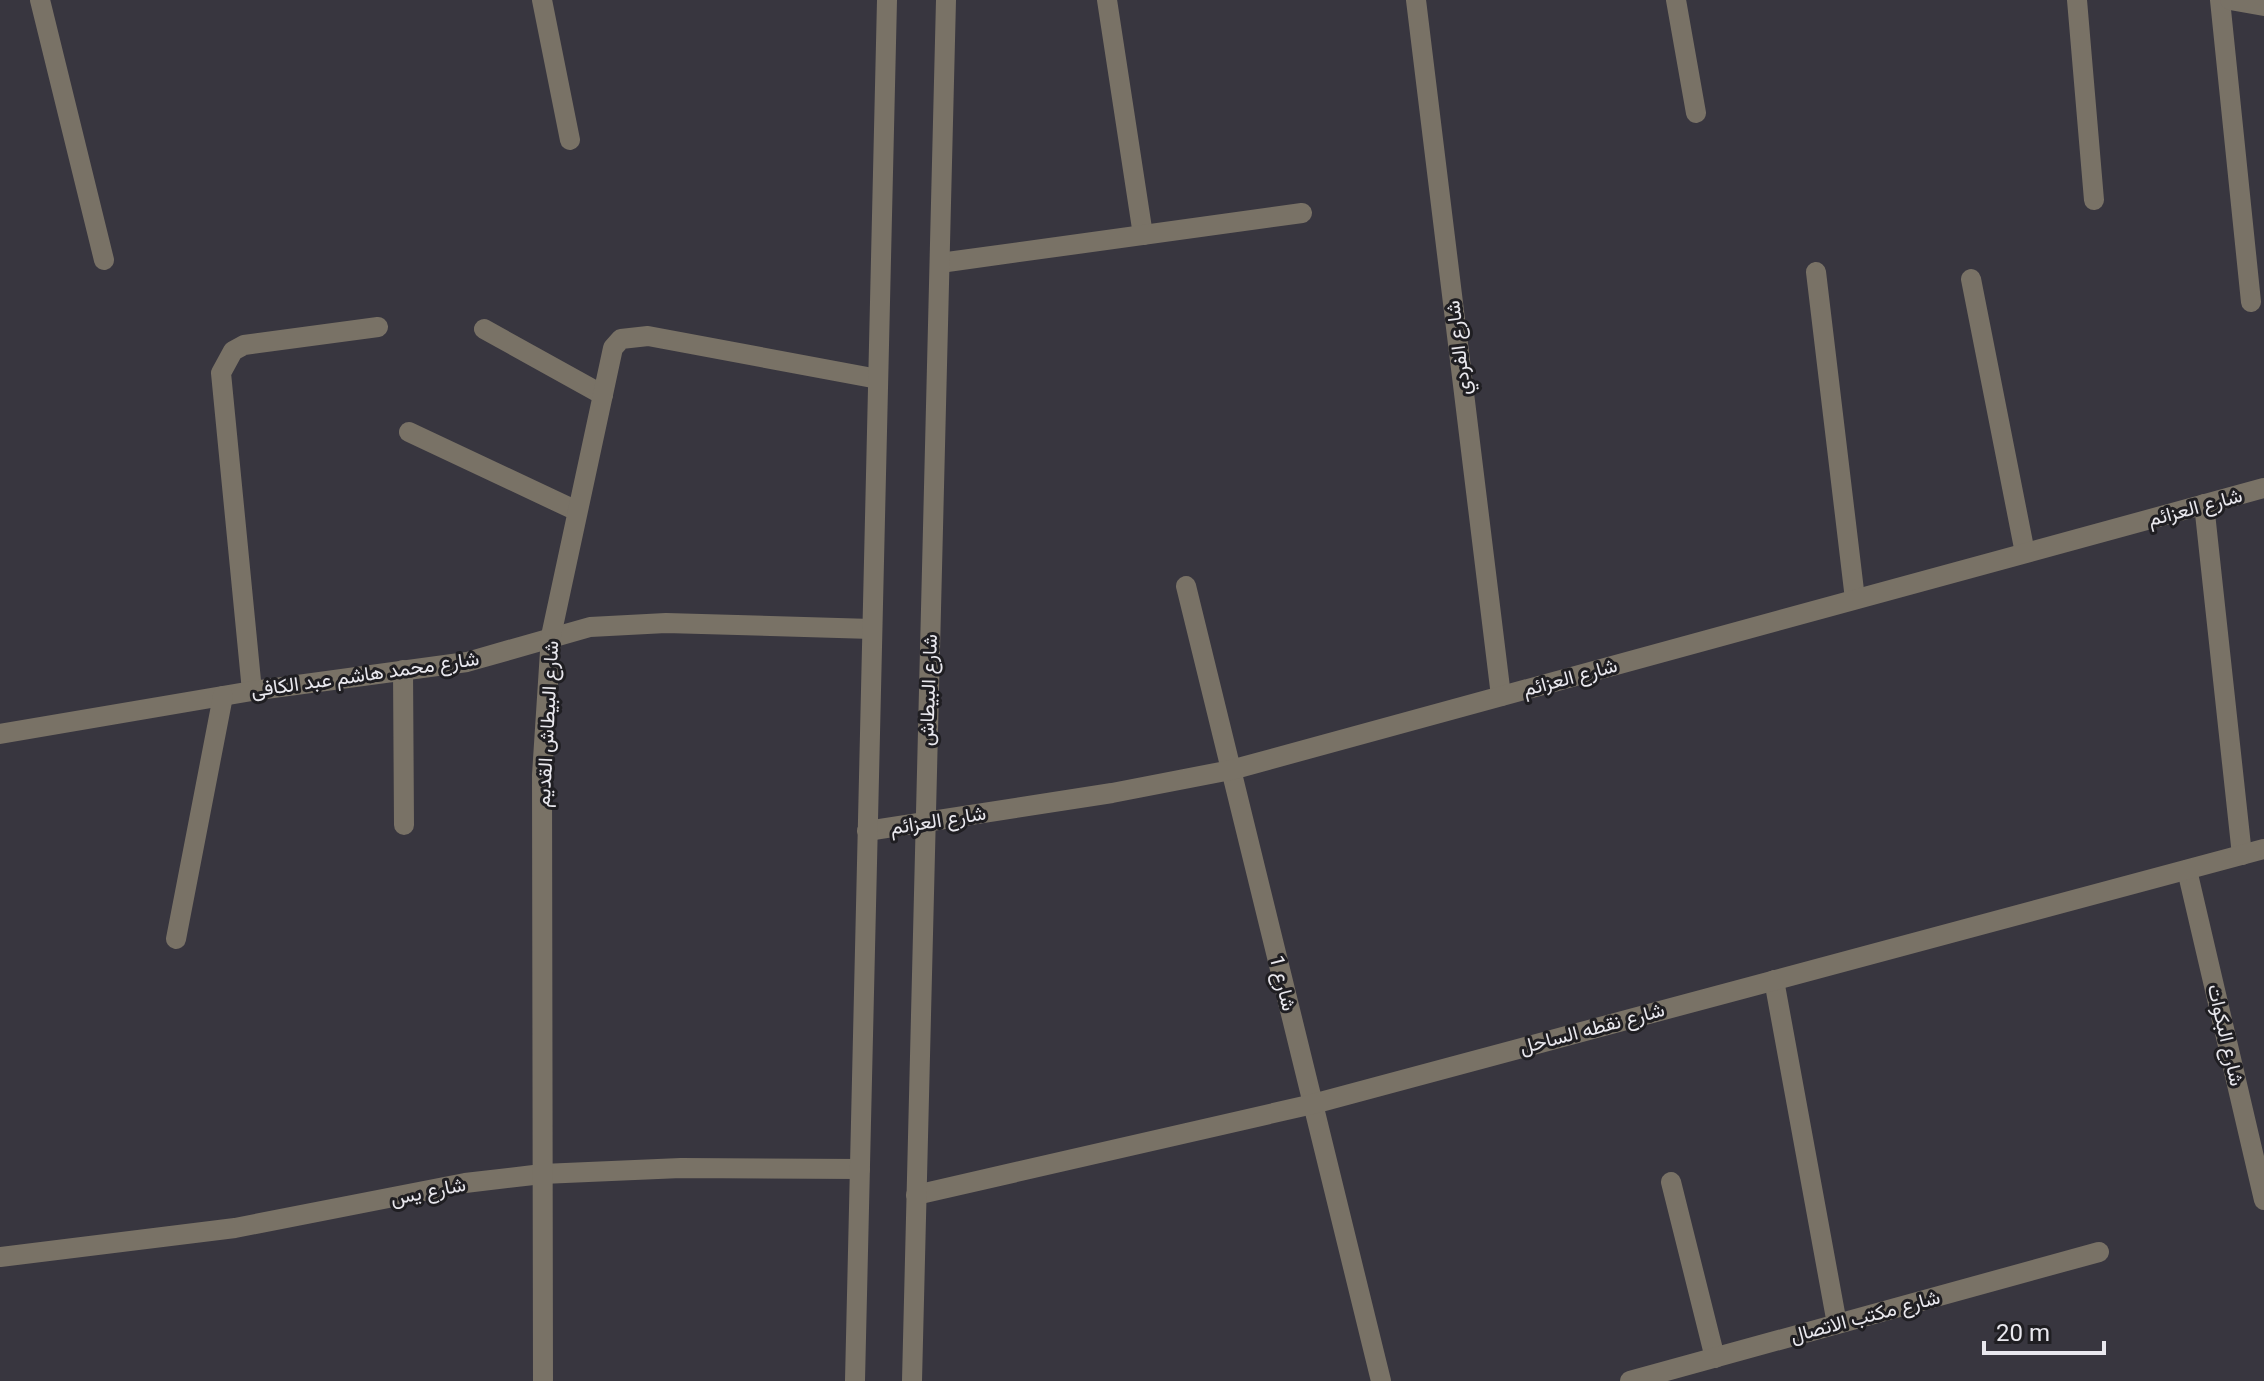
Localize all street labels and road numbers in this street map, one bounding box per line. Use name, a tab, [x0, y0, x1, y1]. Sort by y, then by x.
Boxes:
street label: شارع الفردي	[1440, 299, 1481, 397]
street label: شارع العزائم	[2145, 483, 2245, 533]
street label: شارع البيطاش	[914, 634, 944, 747]
street label: شارع البيطاش القديم	[531, 640, 565, 808]
street label: شارع محمد هاشم عبد الكافى	[249, 646, 481, 704]
street label: شارع العزائم	[1520, 653, 1620, 703]
street label: شارع العزائم	[888, 801, 988, 841]
street label: شارع 1	[1263, 953, 1301, 1014]
street label: شارع البكوات	[2201, 982, 2249, 1089]
street label: شارع نقطه الساحل	[1517, 997, 1668, 1061]
street label: شارع يس	[388, 1172, 468, 1212]
street label: شارع مكتب الاتصال	[1787, 1284, 1943, 1349]

